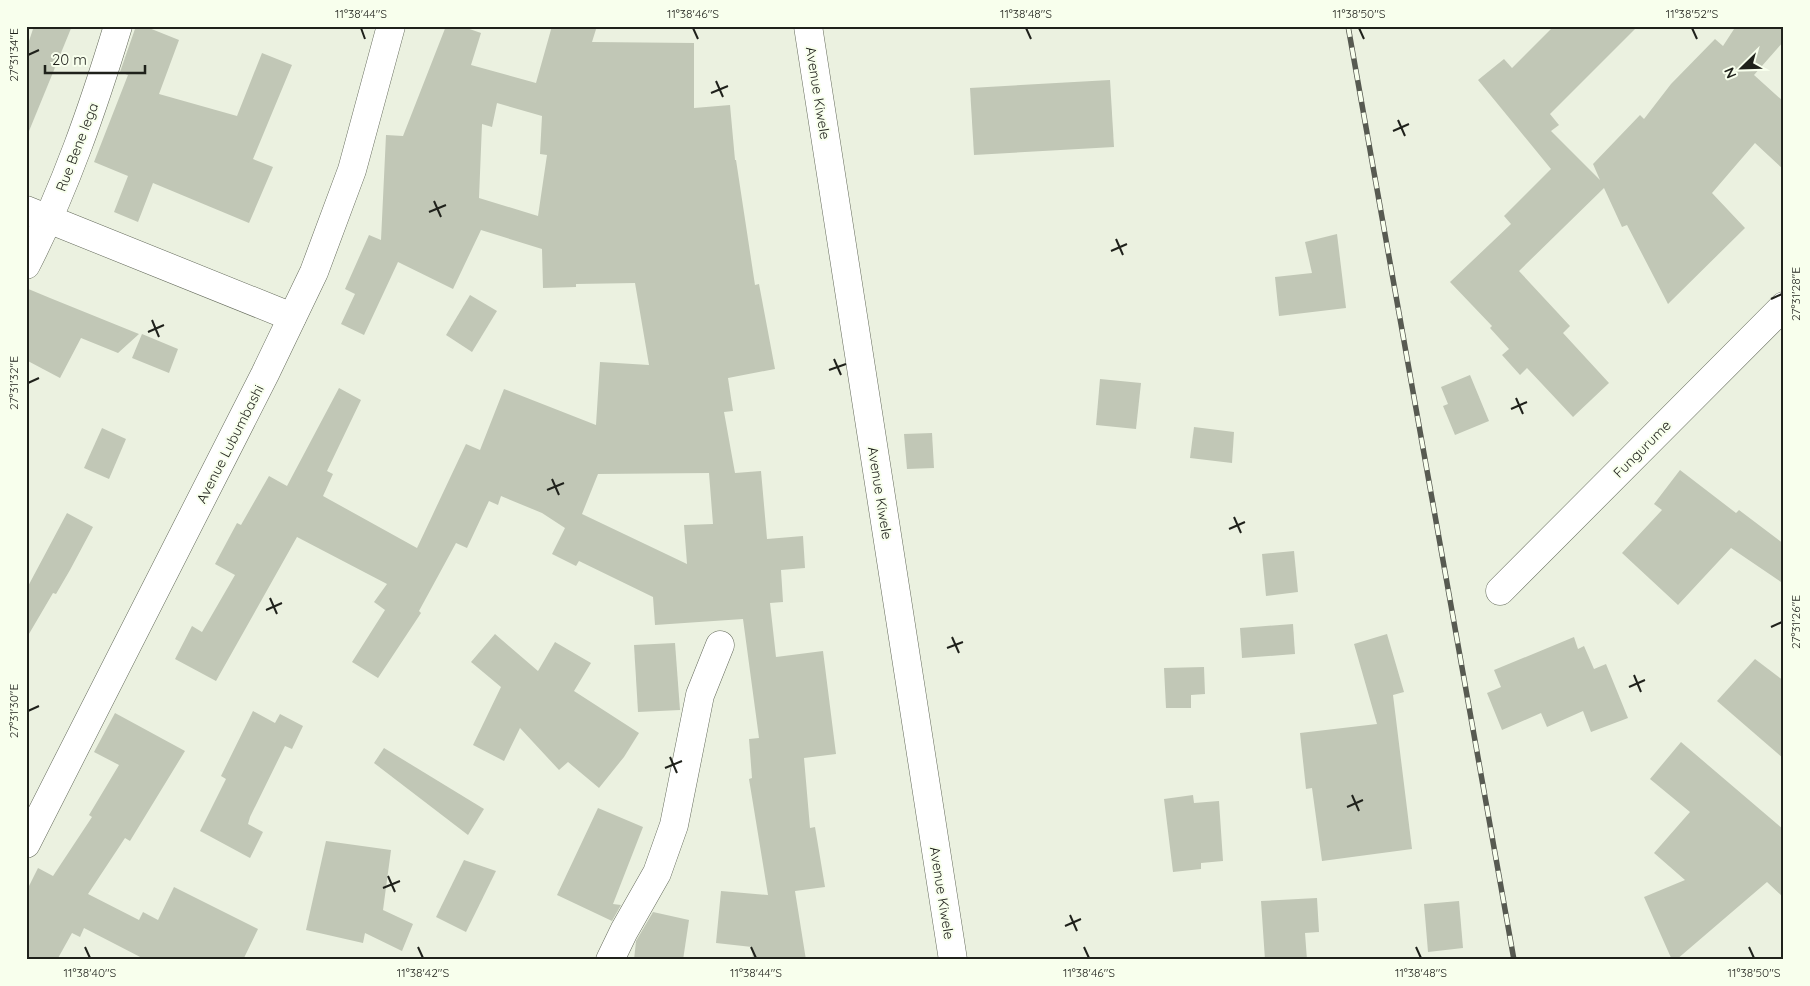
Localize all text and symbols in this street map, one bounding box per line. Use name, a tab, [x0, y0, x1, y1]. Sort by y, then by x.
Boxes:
text: 11°38'44"S	[335, 6, 387, 21]
text: 11°38'46"S	[667, 6, 719, 21]
text: 11°38'48"S	[1000, 6, 1052, 21]
text: 11°38'50"S	[1333, 6, 1386, 21]
text: 11°38'52"S	[1666, 6, 1718, 21]
text: 27°31'34"E	[6, 28, 21, 82]
scale bar	[45, 42, 145, 74]
north arrow	[1718, 42, 1768, 92]
street label: Avenue Kiwele	[802, 45, 834, 141]
text: 20 m	[52, 50, 87, 69]
text: N	[1720, 65, 1740, 81]
street label: Rue Bene lega	[52, 100, 102, 194]
text: 27°31'28"E	[1788, 267, 1803, 321]
text: 27°31'32"E	[6, 356, 21, 410]
street label: Avenue Lubumbashi	[192, 382, 268, 506]
street label: Fungurume	[1609, 416, 1675, 482]
street label: Avenue Kiwele	[864, 445, 896, 541]
text: 27°31'26"E	[1788, 595, 1803, 649]
text: 27°31'30"E	[6, 684, 21, 738]
street label: Avenue Kiwele	[926, 845, 958, 941]
text: 11°38'40"S	[64, 965, 117, 980]
text: 11°38'42"S	[397, 965, 449, 980]
text: 11°38'44"S	[730, 965, 782, 980]
text: 11°38'46"S	[1063, 965, 1115, 980]
text: 11°38'48"S	[1395, 965, 1447, 980]
text: 11°38'50"S	[1728, 965, 1781, 980]

